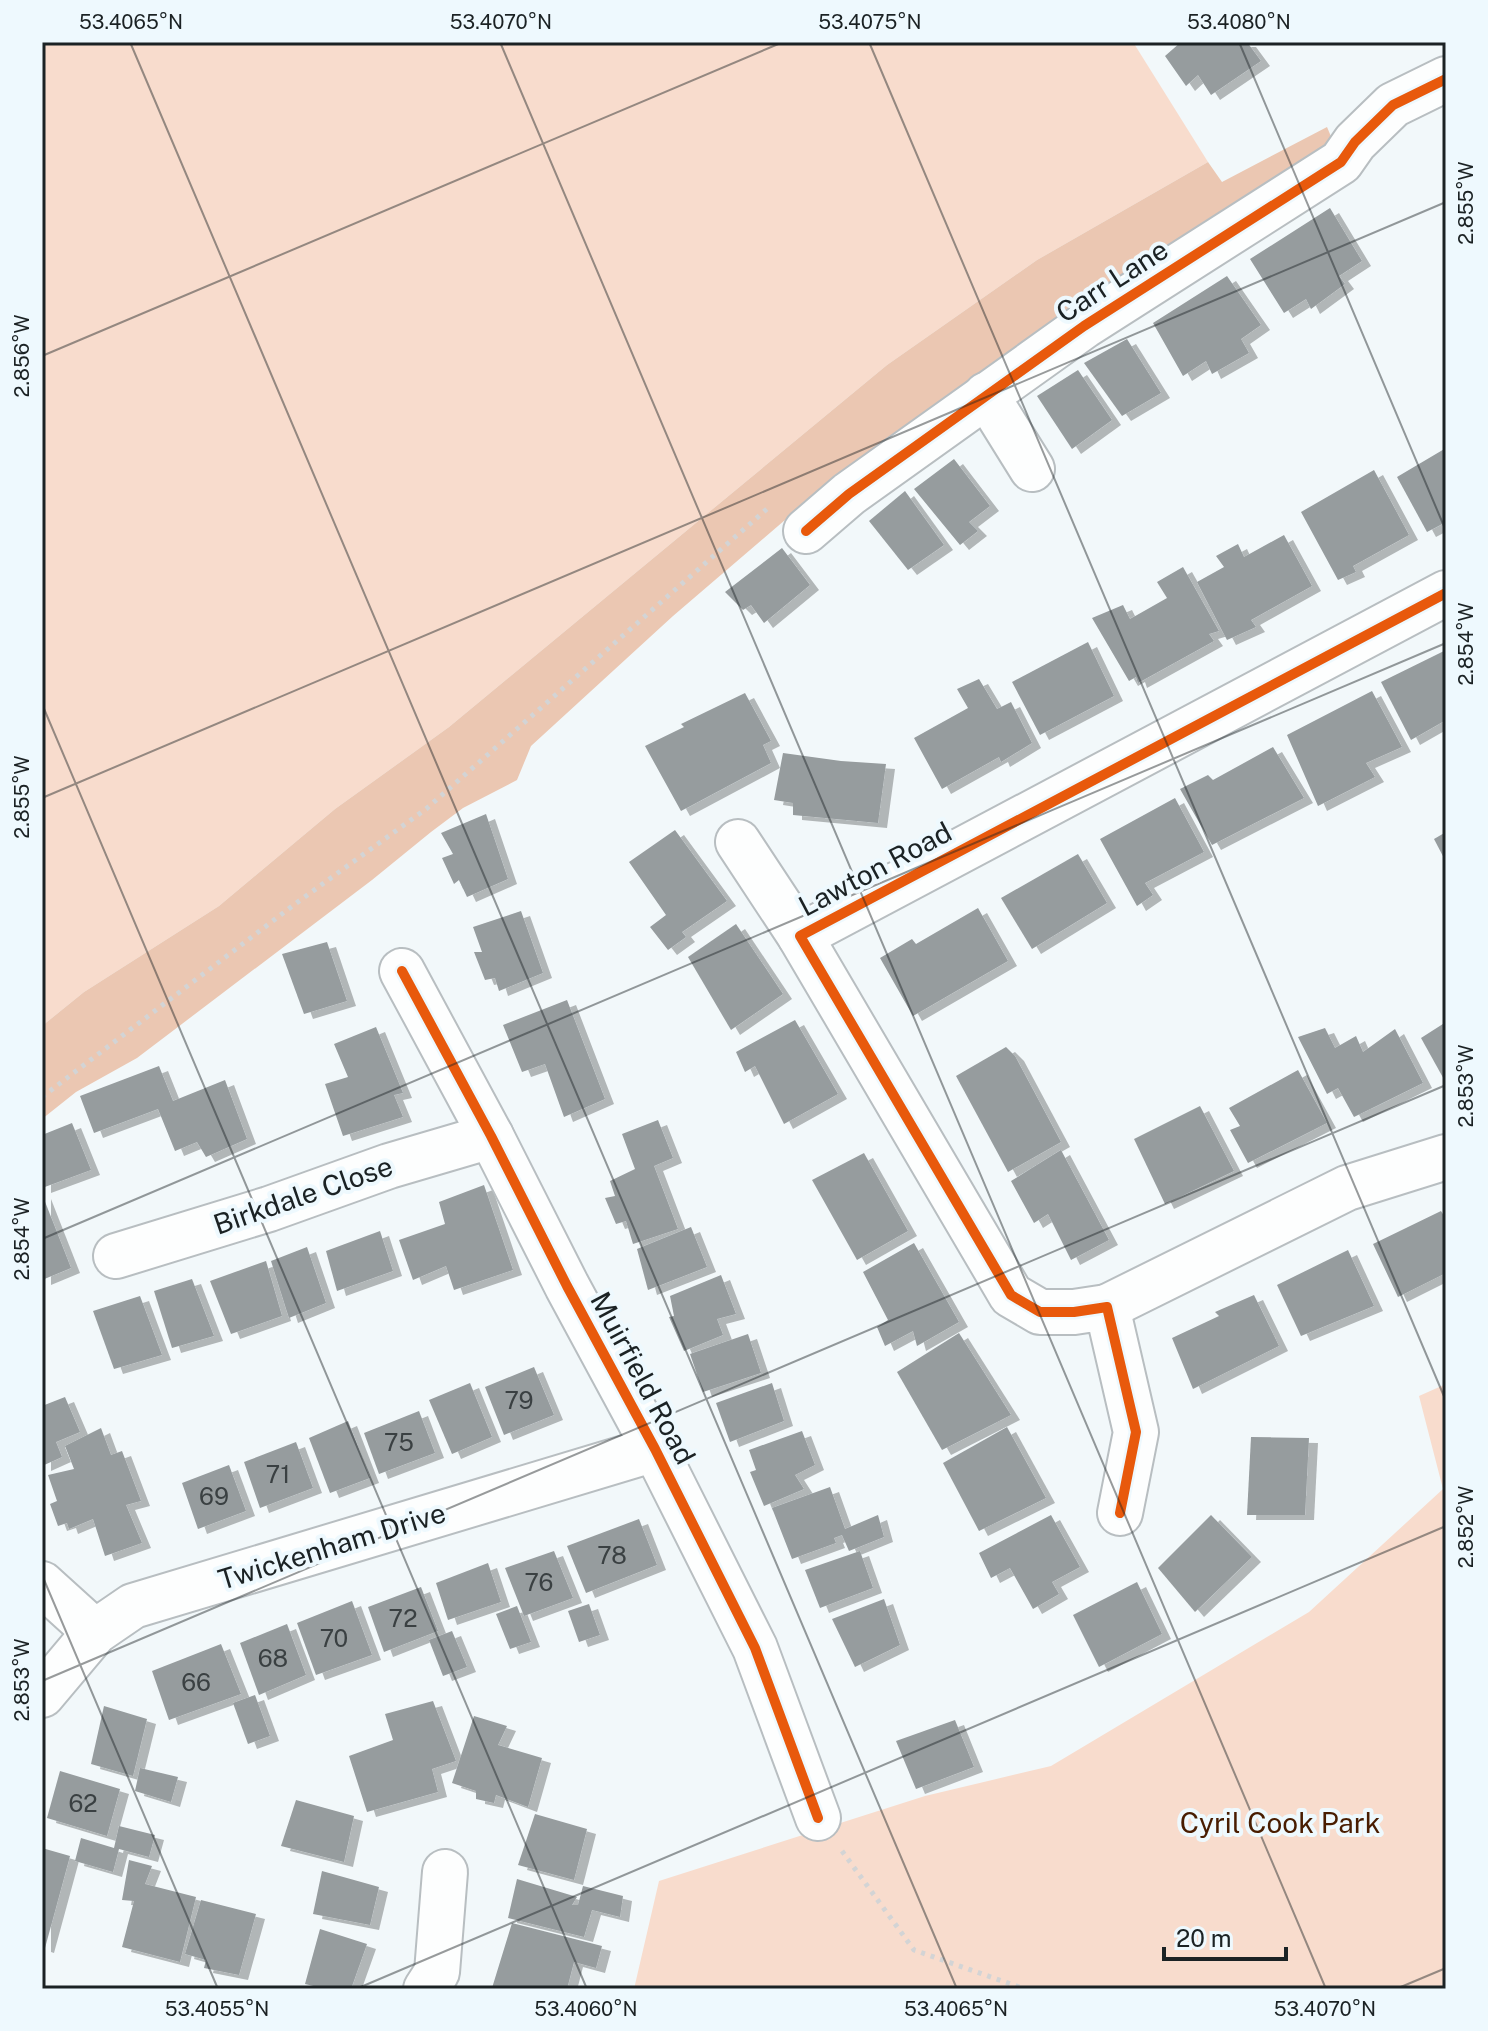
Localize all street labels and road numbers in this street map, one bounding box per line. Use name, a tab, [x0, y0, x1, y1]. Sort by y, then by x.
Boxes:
street label: Carr Lane	[1050, 232, 1174, 329]
street label: Lawton Road	[793, 814, 957, 923]
street label: Birkdale Close	[209, 1148, 397, 1241]
street label: Muirfield Road	[584, 1286, 703, 1470]
street label: Twickenham Drive	[214, 1495, 449, 1596]

